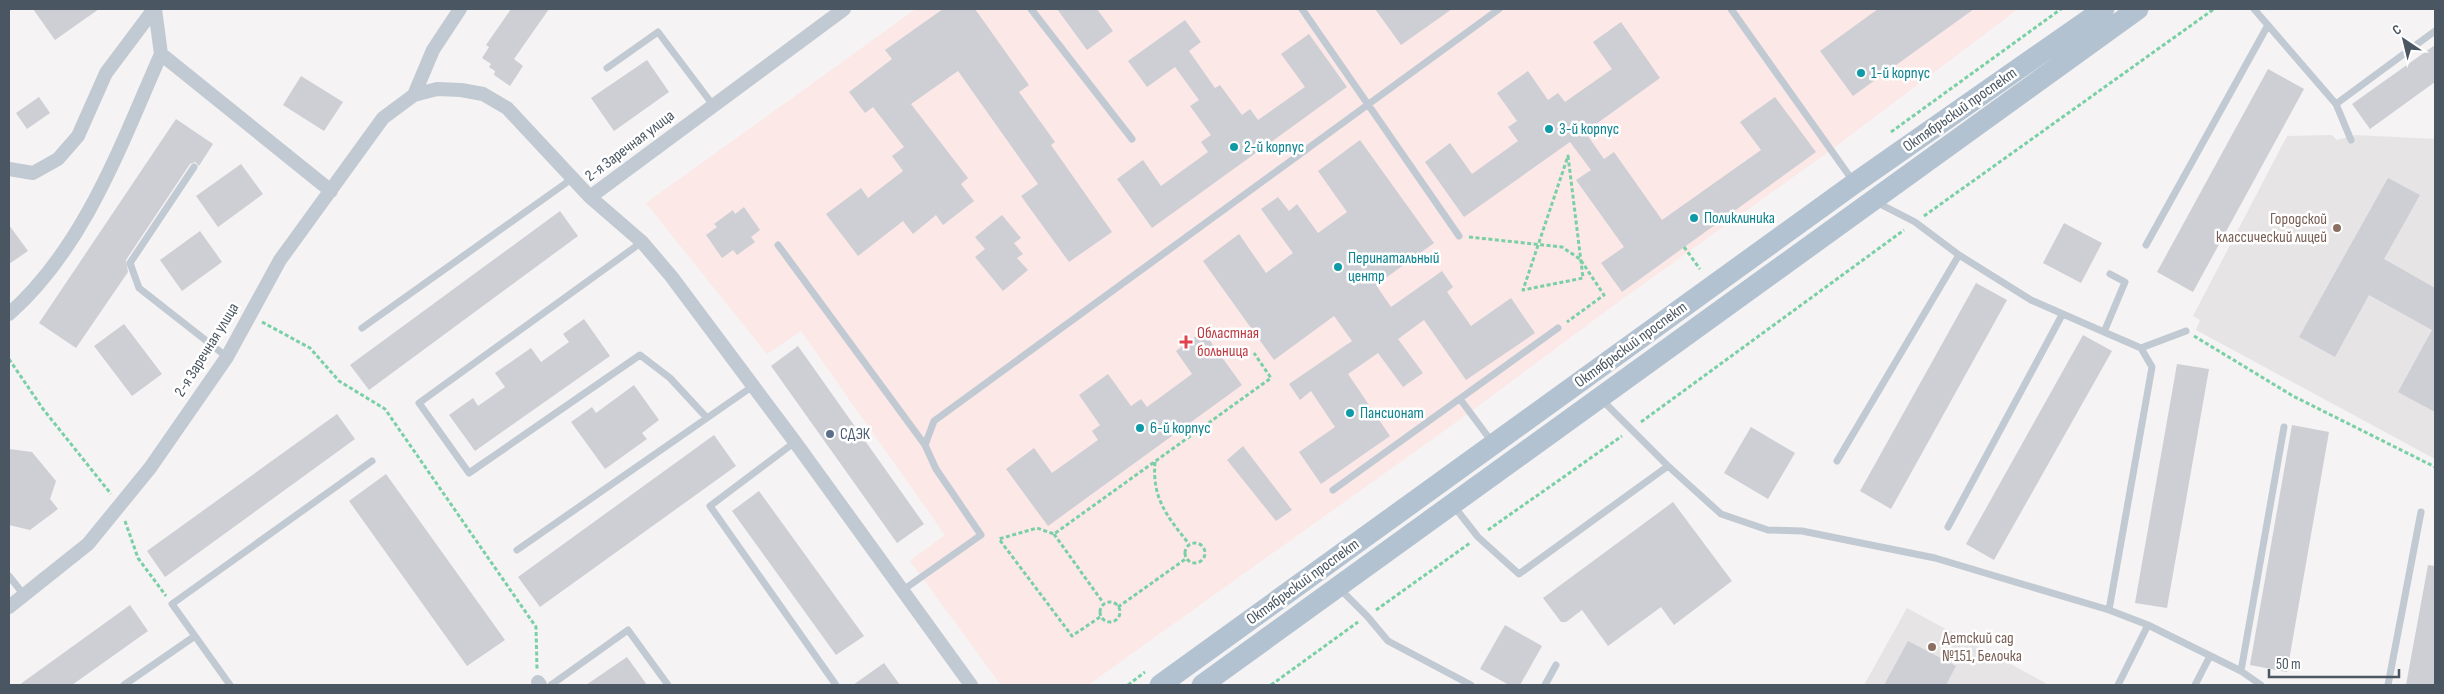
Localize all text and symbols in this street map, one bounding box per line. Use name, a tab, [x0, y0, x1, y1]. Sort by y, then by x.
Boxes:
north arrow	[2379, 15, 2429, 65]
text: С	[2389, 21, 2405, 39]
place label: 1-й корпус	[1871, 64, 1930, 83]
street label: Октябрьский проспект	[1900, 64, 2020, 156]
marker: 1-й корпус	[1855, 67, 1867, 79]
street label: 2-я Заречная улица	[582, 106, 678, 186]
place label: 3-й корпус	[1559, 120, 1619, 139]
marker: 3-й корпус	[1543, 123, 1555, 135]
place label: 2-й корпус	[1244, 138, 1304, 157]
marker: 2-й корпус	[1228, 141, 1240, 153]
place label: Поликлиника	[1704, 209, 1775, 228]
place label: Городской классический лицей	[2216, 210, 2327, 247]
marker: Поликлиника	[1688, 212, 1700, 224]
marker: Городской классический лицей	[2331, 222, 2343, 234]
place label: Перинатальный центр	[1348, 249, 1439, 286]
marker: Перинатальный центр	[1332, 261, 1344, 273]
street label: Октябрьский проспект	[1571, 298, 1691, 392]
street label: 2-я Заречная улица	[171, 300, 243, 400]
place label: Областная больница	[1197, 324, 1259, 361]
marker: Областная больница	[1179, 335, 1193, 349]
place label: Пансионат	[1360, 404, 1424, 423]
marker: Пансионат	[1344, 407, 1356, 419]
place label: 6-й корпус	[1150, 419, 1211, 438]
marker: 6-й корпус	[1134, 422, 1146, 434]
place label: СДЭК	[840, 425, 871, 444]
marker: СДЭК	[824, 428, 836, 440]
street label: Октябрьский проспект	[1243, 535, 1363, 629]
place label: Детский сад №151, Белочка	[1942, 629, 2022, 666]
marker: Детский сад №151, Белочка	[1926, 641, 1938, 653]
scale bar	[2269, 646, 2399, 678]
text: 50 m	[2276, 655, 2301, 674]

